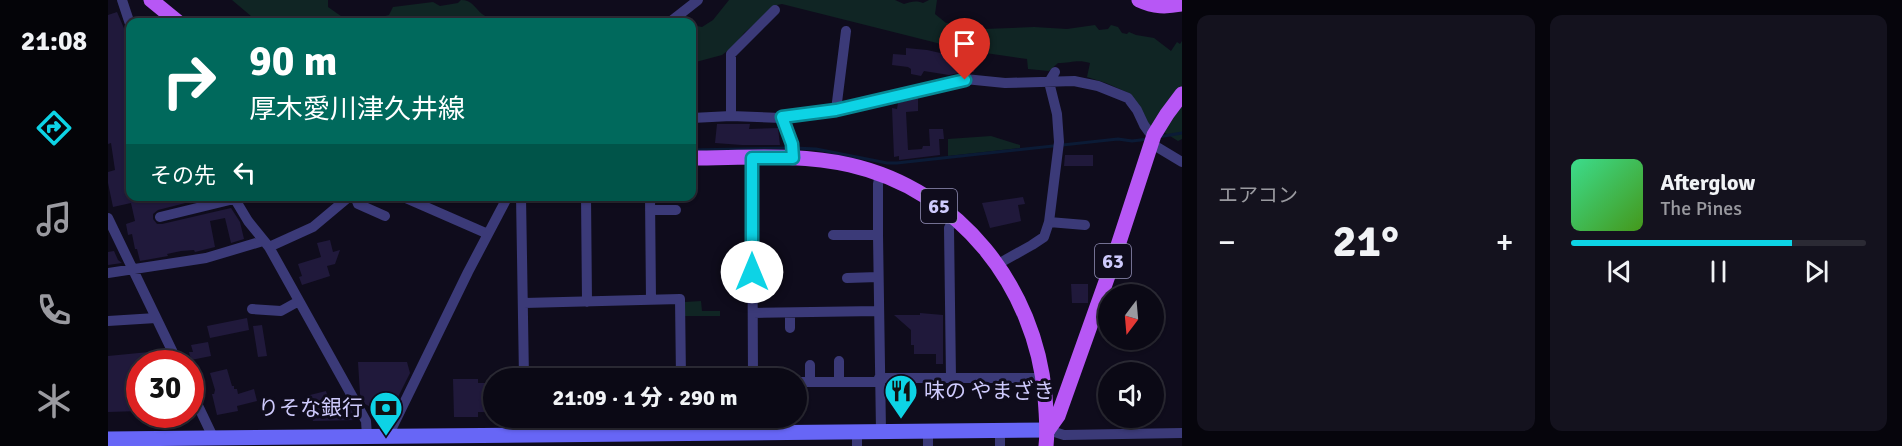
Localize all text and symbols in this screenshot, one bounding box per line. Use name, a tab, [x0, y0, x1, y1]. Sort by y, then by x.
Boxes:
pin	[939, 18, 990, 80]
text: 21:08	[21, 25, 87, 58]
icon: arrive	[948, 27, 981, 60]
text: 90 m	[249, 36, 338, 87]
icon: right	[150, 42, 228, 120]
text: 厚木愛川津久井線	[249, 93, 465, 126]
icon: directions	[33, 107, 75, 149]
icon: left	[228, 156, 261, 189]
text: その先	[150, 162, 216, 189]
text: Afterglow	[1661, 169, 1755, 196]
text: エアコン	[1218, 183, 1298, 208]
road number: 65	[921, 189, 957, 223]
text: The Pines	[1661, 196, 1742, 221]
icon: music	[33, 198, 75, 240]
text: 21°	[1332, 214, 1399, 269]
text: −	[1218, 222, 1236, 263]
text: +	[1496, 222, 1513, 263]
position arrow	[720, 240, 784, 304]
road number: 63	[1095, 244, 1131, 278]
icon: previous	[1603, 255, 1636, 288]
icon: pause	[1702, 255, 1735, 288]
icon: next	[1800, 255, 1833, 288]
north arrow	[1098, 284, 1164, 350]
map controls	[1098, 284, 1164, 428]
icon: phone	[33, 289, 75, 331]
speed limit sign: 30	[126, 350, 204, 428]
button: sound	[1098, 362, 1164, 428]
restaurant icon: 味の やまざき	[883, 373, 919, 420]
place label: 味の やまざき	[924, 378, 1055, 404]
icon: climate	[33, 380, 75, 422]
text: 21:09 · 1 分 · 290 m	[553, 384, 737, 411]
bank icon: りそな銀行	[368, 390, 404, 437]
place label: りそな銀行	[258, 395, 363, 421]

